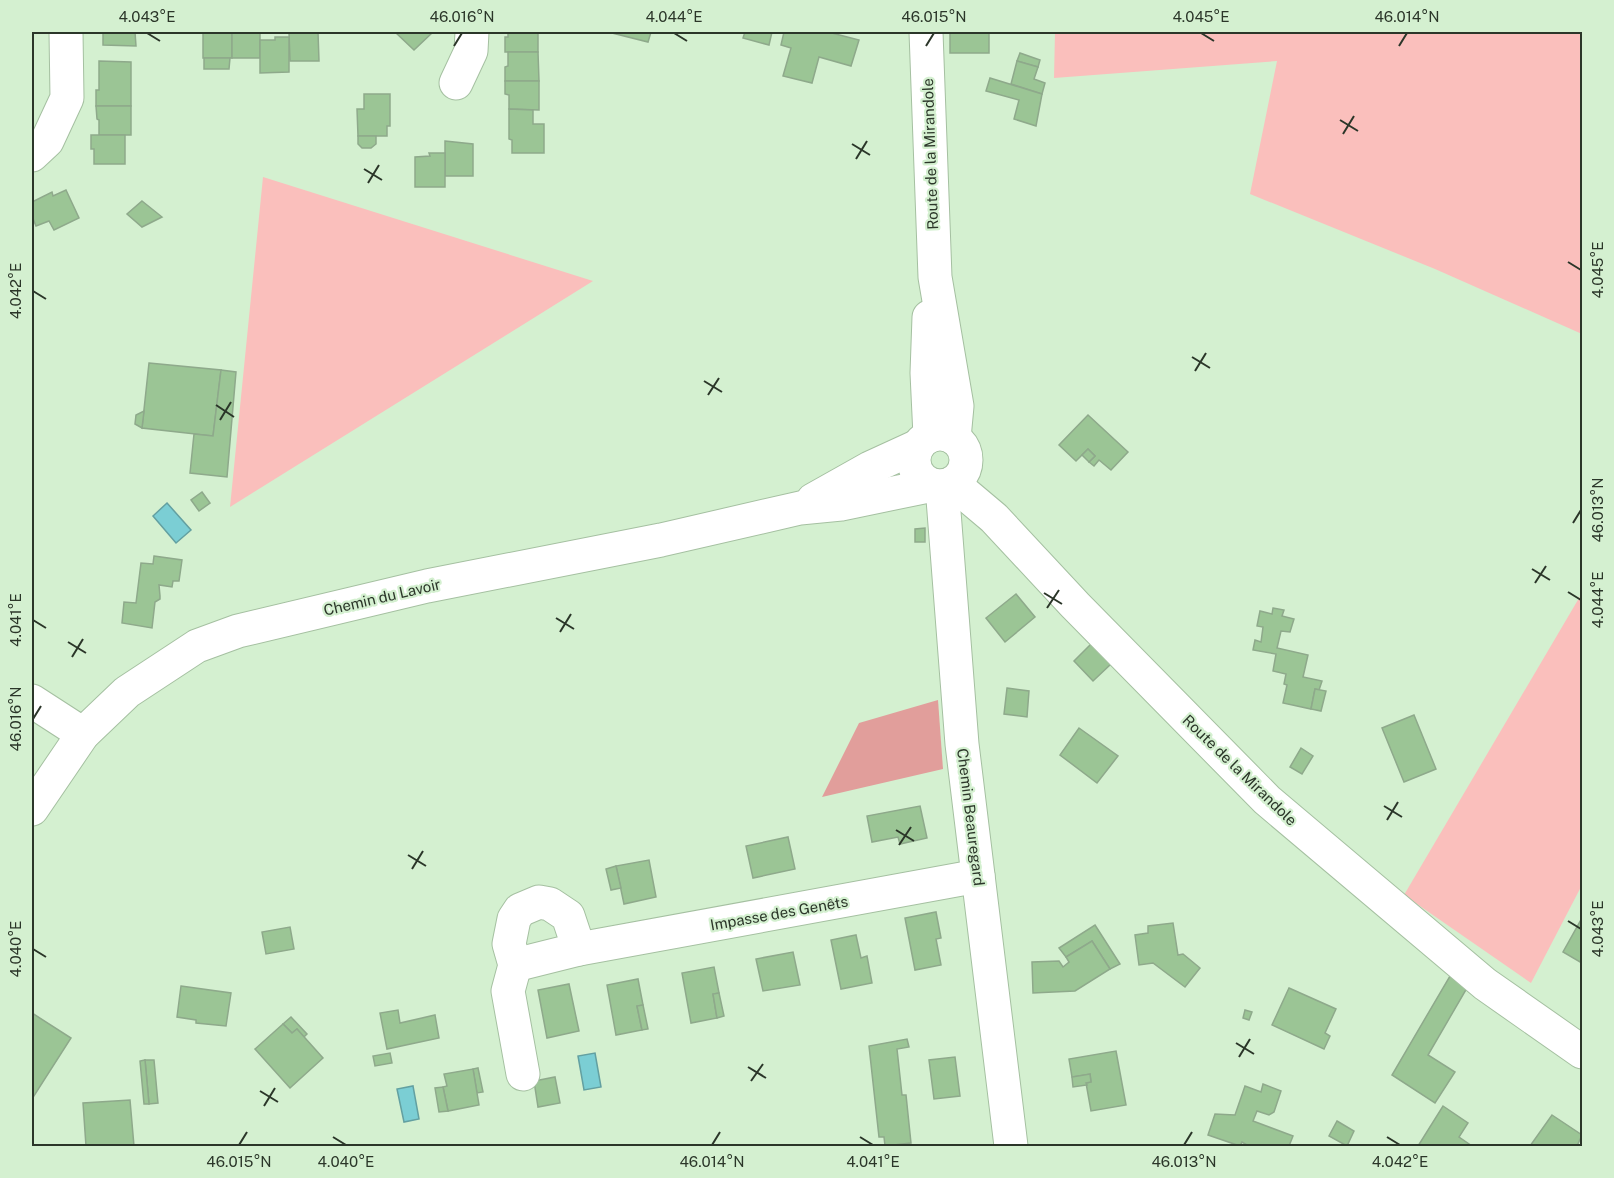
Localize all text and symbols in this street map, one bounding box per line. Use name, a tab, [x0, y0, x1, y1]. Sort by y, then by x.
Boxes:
text: 4.043°E	[118, 8, 176, 25]
text: 46.016°N	[429, 8, 495, 25]
text: 4.044°E	[645, 8, 703, 25]
text: 46.015°N	[901, 8, 967, 25]
text: 4.045°E	[1172, 8, 1230, 25]
text: 46.014°N	[1374, 8, 1440, 25]
street label: Route de la Mirandole	[919, 78, 941, 230]
text: 4.045°E	[1589, 241, 1606, 299]
text: 4.042°E	[7, 263, 24, 319]
text: 46.013°N	[1589, 477, 1606, 543]
text: 4.044°E	[1589, 571, 1606, 629]
street label: Chemin du Lavoir	[322, 575, 442, 619]
text: 4.041°E	[7, 593, 24, 647]
text: 46.016°N	[7, 686, 24, 752]
street label: Route de la Mirandole	[1180, 711, 1300, 829]
street label: Chemin Beauregard	[954, 747, 988, 887]
street label: Impasse des Genêts	[709, 893, 849, 933]
text: 4.043°E	[1589, 900, 1606, 958]
text: 4.040°E	[7, 921, 24, 977]
text: 46.015°N	[206, 1153, 272, 1170]
text: 4.040°E	[318, 1153, 374, 1170]
text: 46.014°N	[679, 1153, 745, 1170]
text: 4.041°E	[846, 1153, 900, 1170]
text: 46.013°N	[1151, 1153, 1217, 1170]
text: 4.042°E	[1372, 1153, 1428, 1170]

